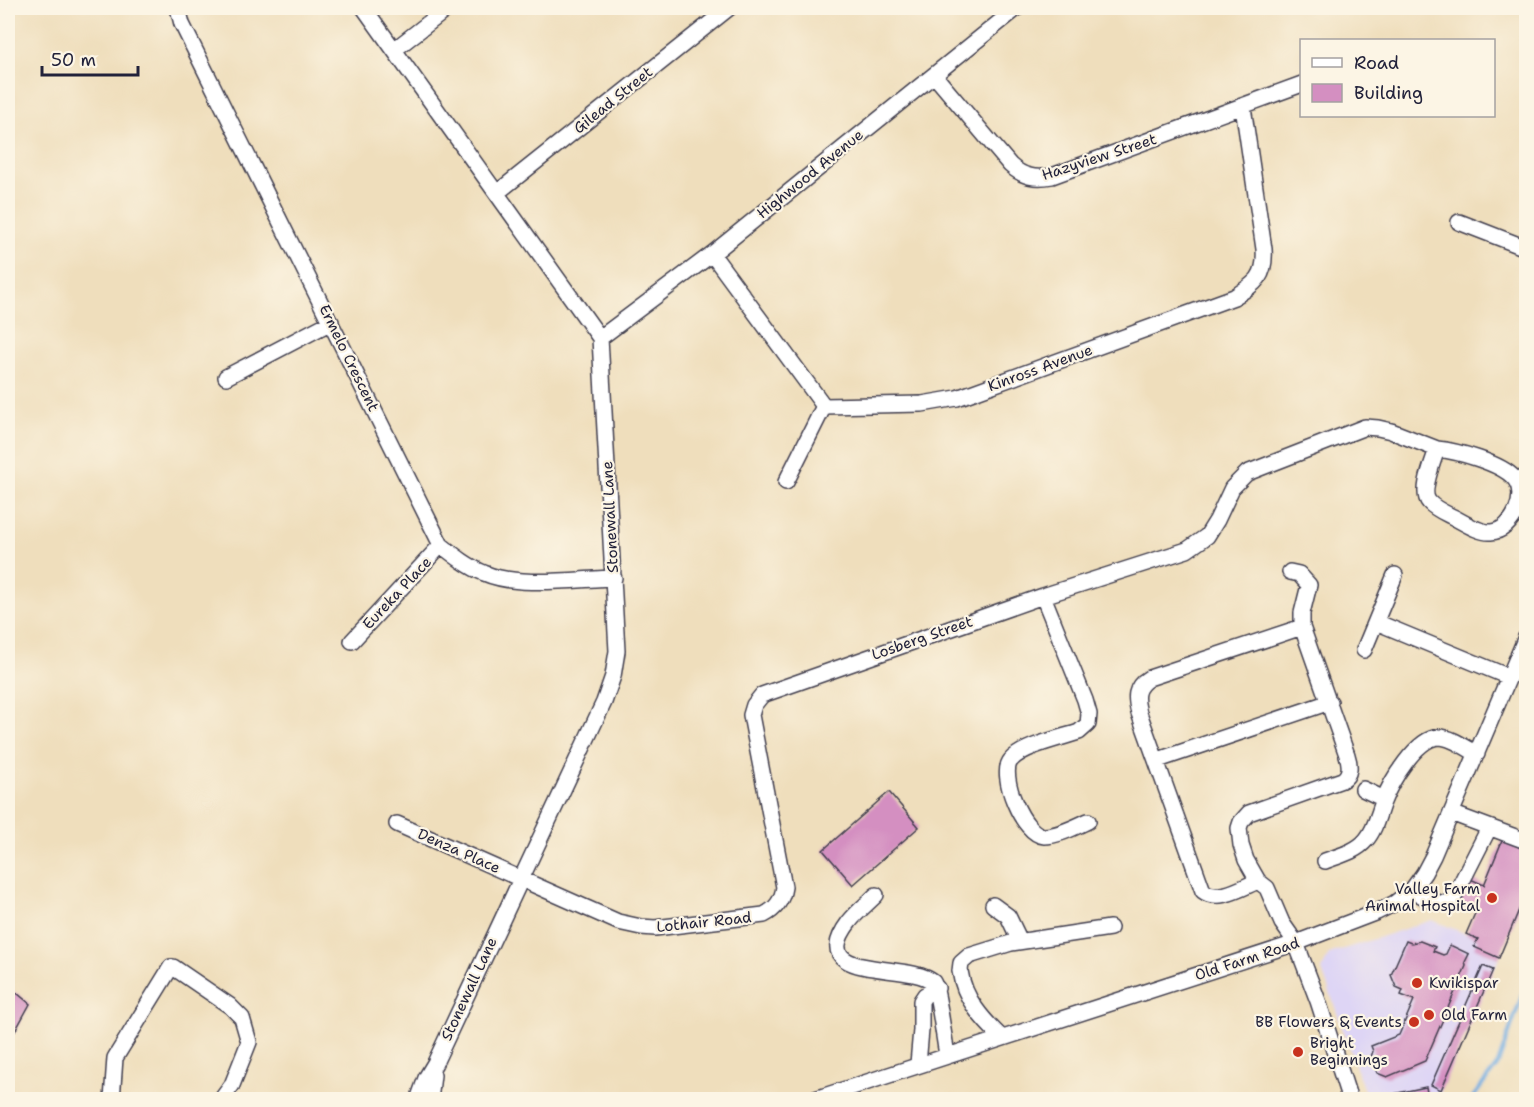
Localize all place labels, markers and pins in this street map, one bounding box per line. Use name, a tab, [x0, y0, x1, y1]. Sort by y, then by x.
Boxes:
place label: Valley Farm Animal Hospital	[1365, 879, 1480, 916]
marker: Valley Farm Animal Hospital	[1485, 891, 1499, 905]
place label: Kwikispar	[1429, 973, 1499, 993]
marker: Kwikispar	[1410, 976, 1424, 990]
place label: Old Farm	[1441, 1005, 1507, 1025]
marker: Old Farm	[1422, 1008, 1436, 1022]
place label: BB Flowers & Events	[1255, 1012, 1402, 1032]
marker: BB Flowers & Events	[1407, 1015, 1421, 1029]
place label: Bright Beginnings	[1310, 1033, 1388, 1070]
marker: Bright Beginnings	[1291, 1045, 1305, 1059]

